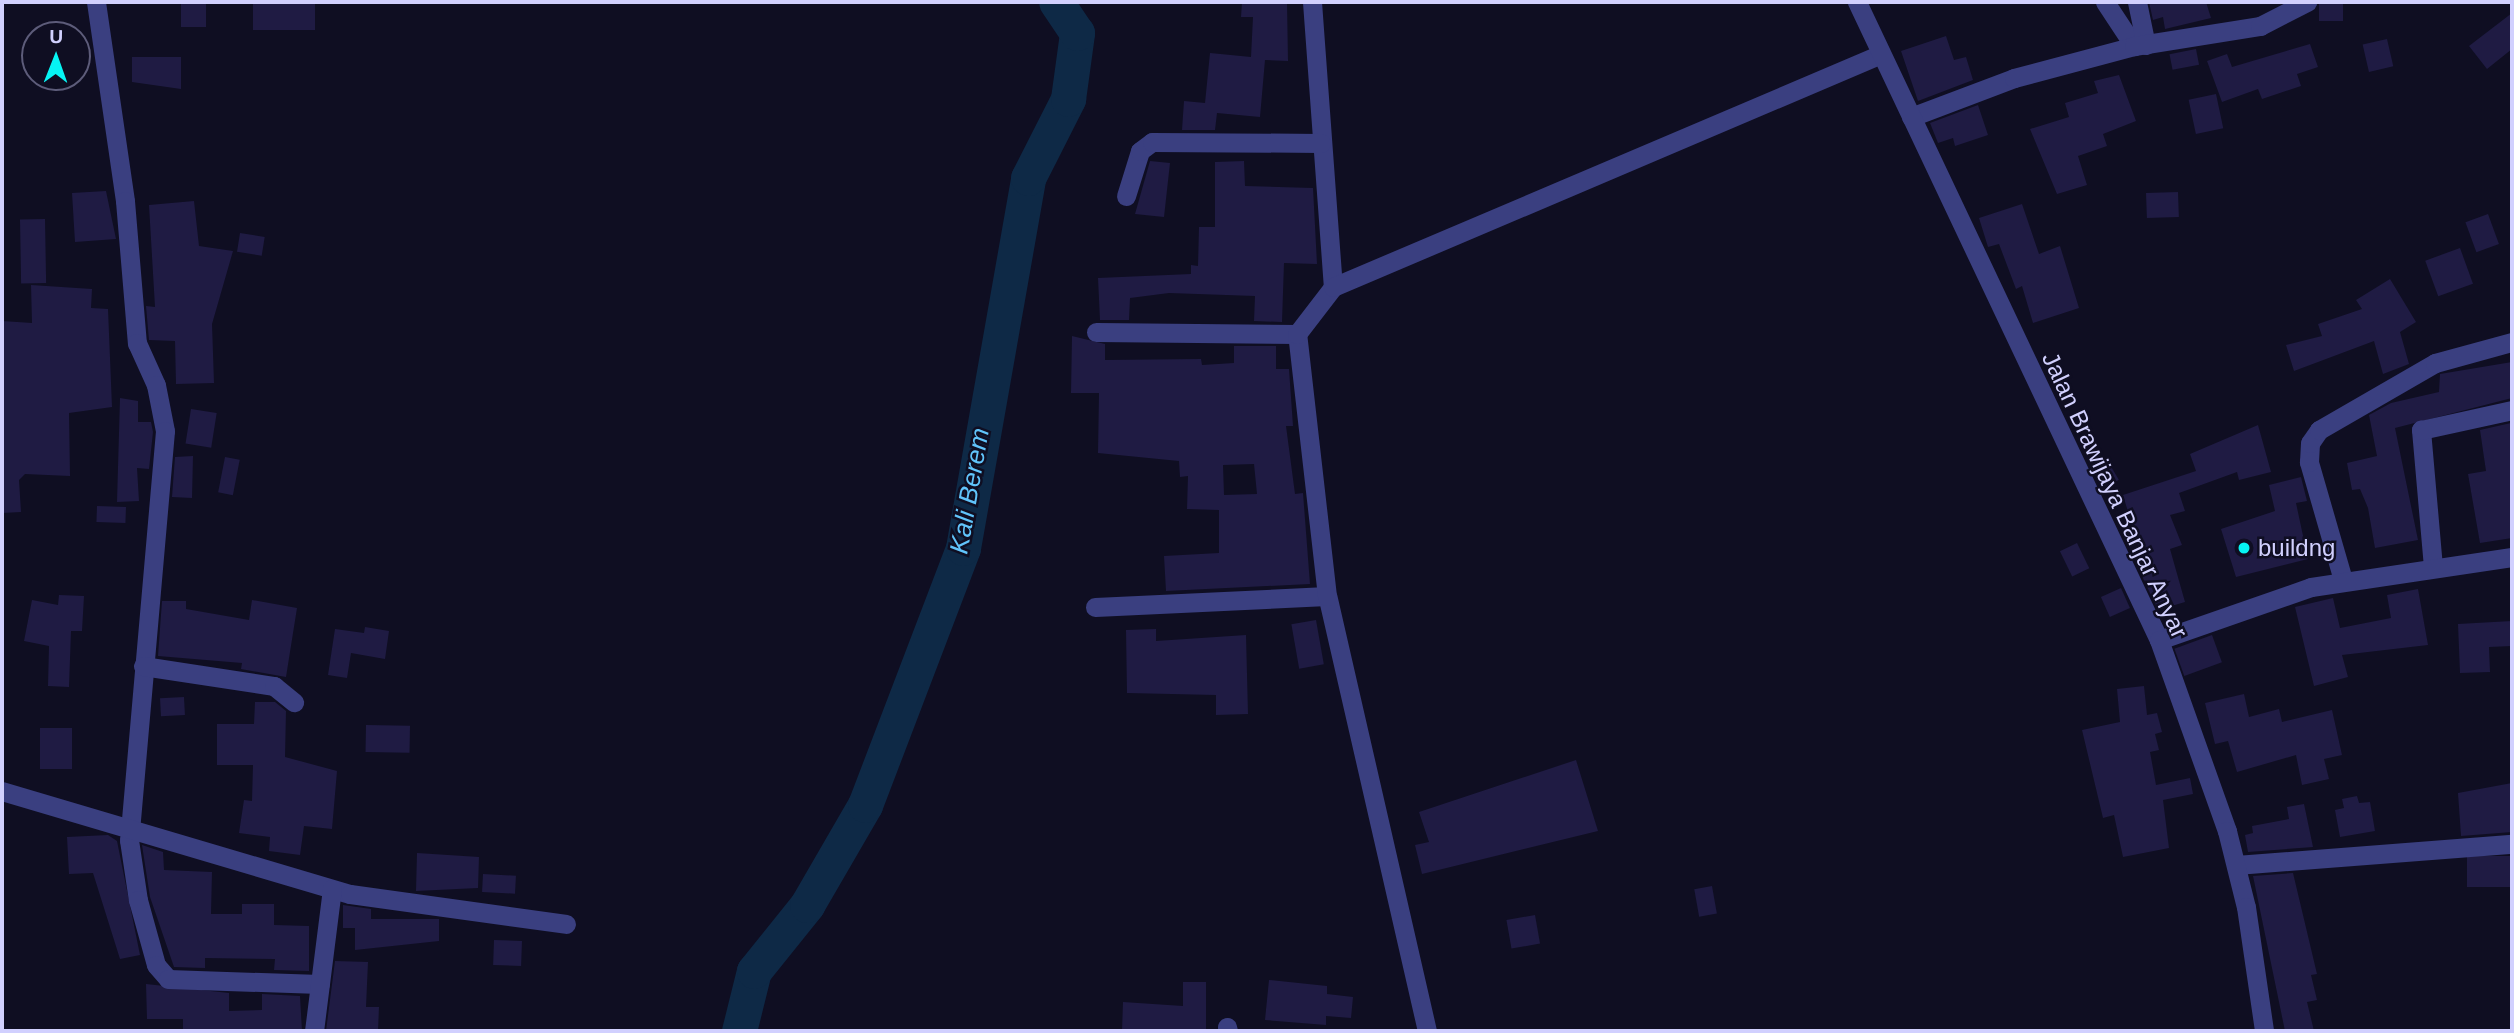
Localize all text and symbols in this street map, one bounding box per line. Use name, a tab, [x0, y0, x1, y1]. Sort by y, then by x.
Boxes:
north arrow	[21, 21, 91, 91]
text: U	[49, 26, 63, 47]
street label: Jalan Brawijaya Banjar Anyar	[2036, 347, 2194, 643]
water label: Kali Berem	[944, 426, 996, 556]
place label: buildng	[2258, 534, 2335, 562]
marker: buildng	[2236, 540, 2252, 556]

